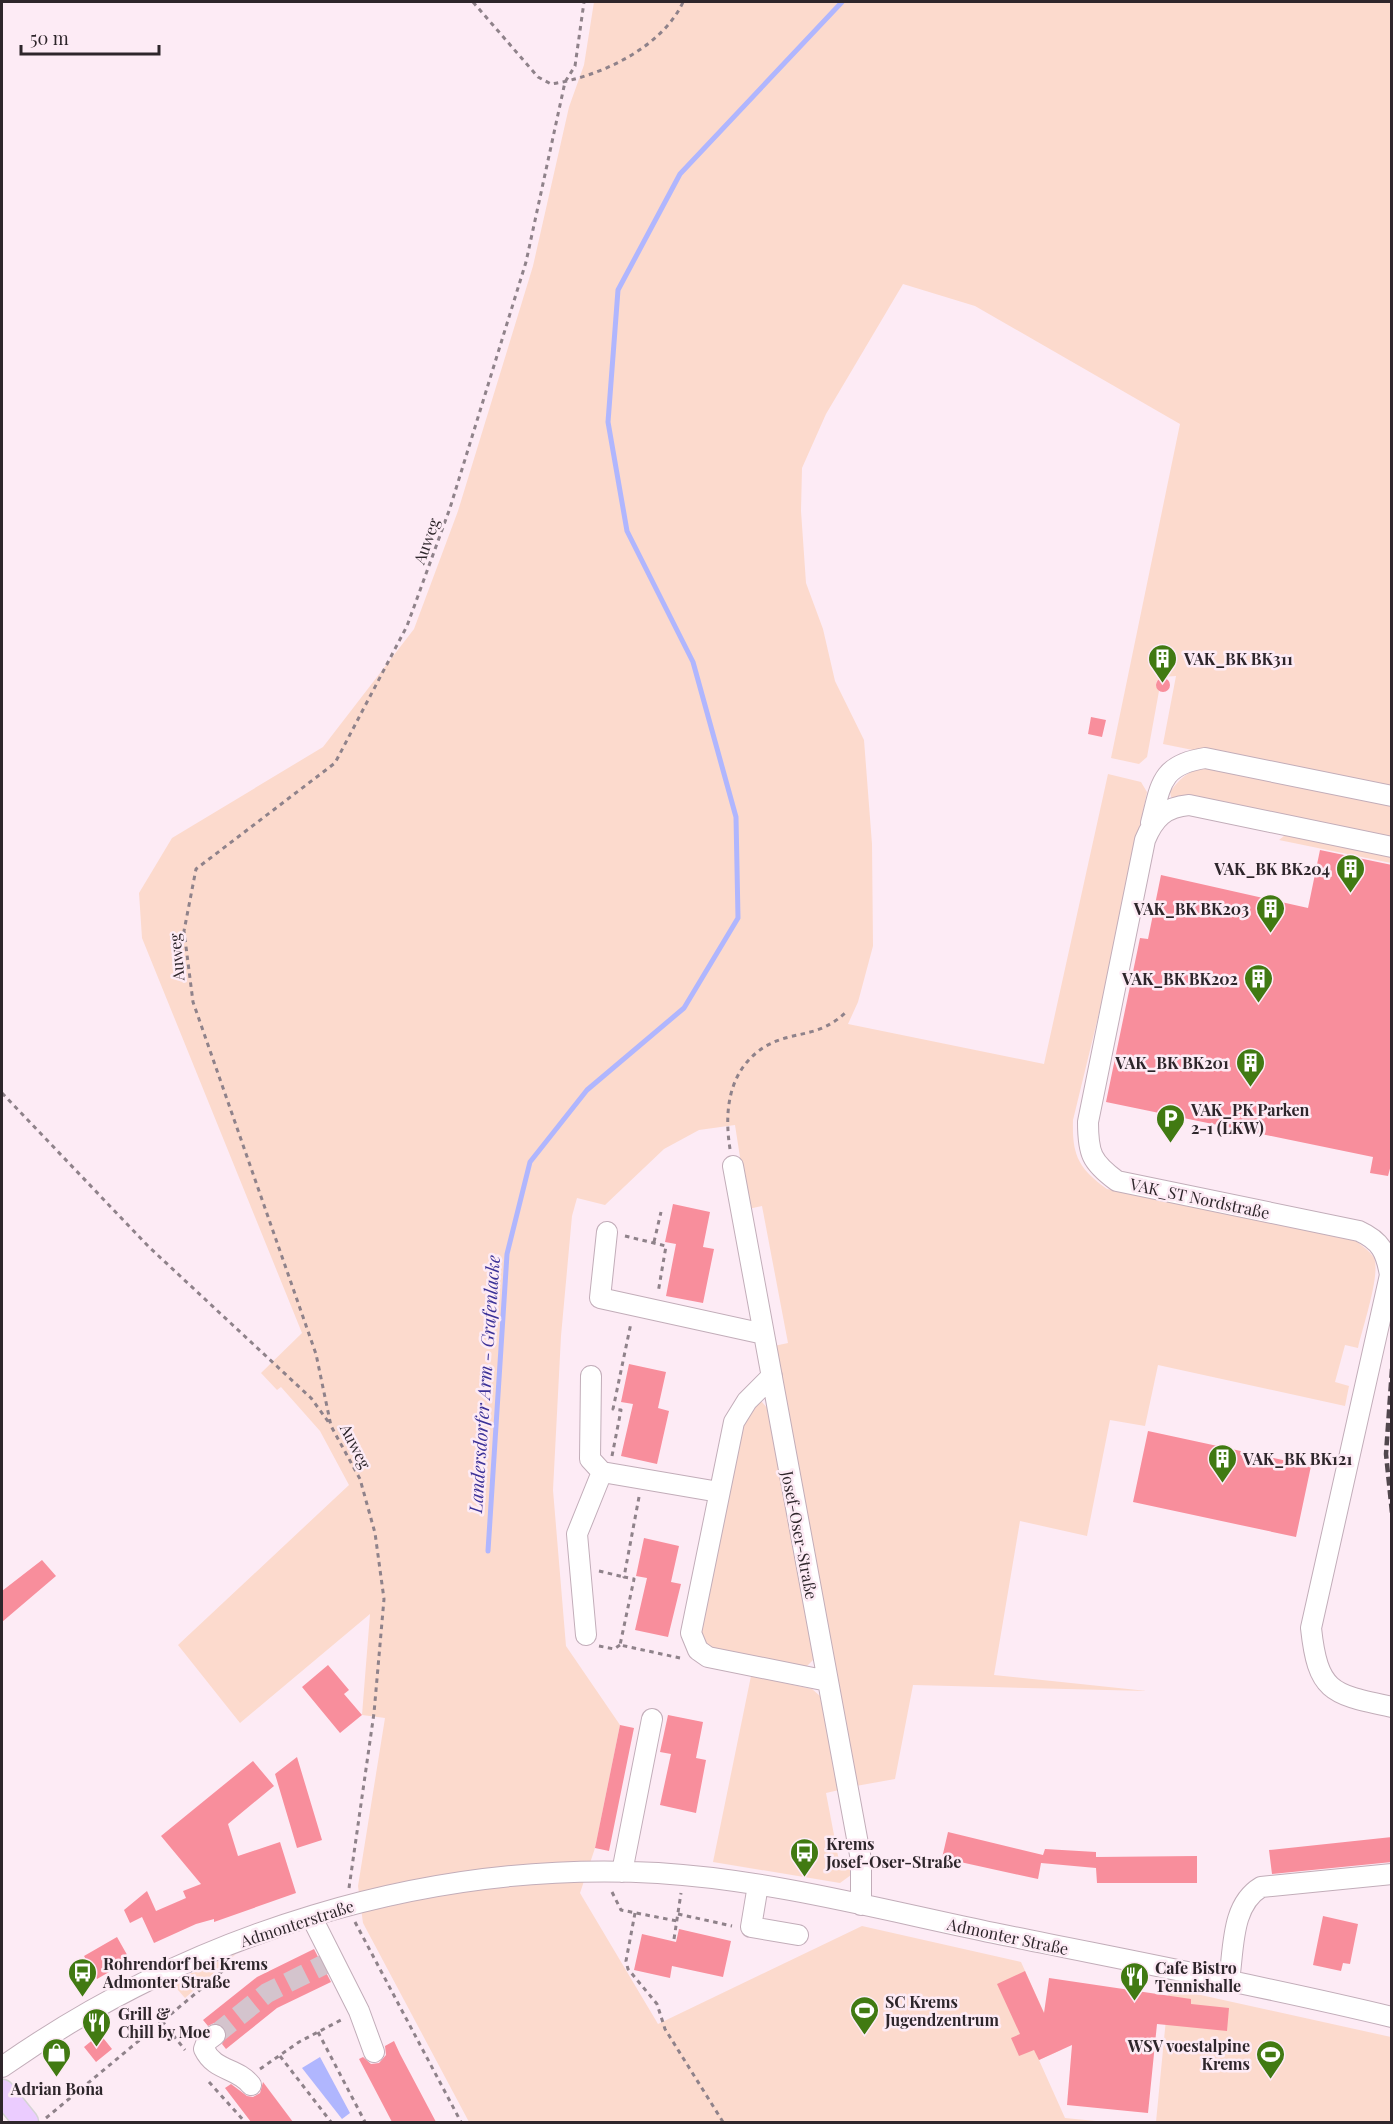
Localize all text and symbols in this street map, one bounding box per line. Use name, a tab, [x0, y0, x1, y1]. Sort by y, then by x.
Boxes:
scale bar	[21, 18, 159, 56]
text: 50 m	[30, 26, 69, 50]
street label: Auweg	[408, 515, 444, 568]
building icon: VAK_BK BK311	[1147, 642, 1179, 684]
place label: VAK_BK BK311	[1183, 648, 1293, 669]
building icon: VAK_BK BK204	[1335, 852, 1367, 894]
place label: VAK_BK BK204	[1213, 858, 1330, 879]
building icon: VAK_BK BK203	[1254, 892, 1286, 934]
place label: VAK_BK BK203	[1133, 898, 1249, 919]
street label: Auweg	[163, 932, 189, 983]
building icon: VAK_BK BK202	[1243, 962, 1275, 1004]
place label: VAK_BK BK202	[1121, 968, 1238, 989]
building icon: VAK_BK BK201	[1234, 1046, 1266, 1088]
place label: VAK_BK BK201	[1114, 1052, 1229, 1073]
place label: VAK_PK Parken 2-1 (LKW)	[1190, 1099, 1310, 1138]
parking icon: VAK_PK Parken 2-1 (LKW)	[1154, 1102, 1186, 1144]
street label: VAK_ST Nordstraße	[1127, 1173, 1272, 1223]
water label: Landersdorfer Arm - Grafenlacke	[463, 1254, 505, 1515]
street label: Auweg	[335, 1419, 376, 1472]
building icon: VAK_BK BK121	[1206, 1442, 1238, 1484]
place label: VAK_BK BK121	[1242, 1448, 1352, 1469]
street label: Josef-Oser-Straße	[777, 1468, 823, 1601]
place label: Krems Josef-Oser-Straße	[825, 1833, 961, 1872]
bus stop icon: Krems Josef-Oser-Straße	[789, 1836, 821, 1878]
street label: Admonterstraße	[237, 1895, 356, 1952]
street label: Admonter Straße	[945, 1913, 1070, 1959]
place label: Rohrendorf bei Krems Admonter Straße	[102, 1953, 268, 1992]
bus stop icon: Rohrendorf bei Krems Admonter Straße	[66, 1956, 98, 1998]
place label: Cafe Bistro Tennishalle	[1155, 1957, 1241, 1996]
restaurant icon: Cafe Bistro Tennishalle	[1118, 1960, 1150, 2002]
place label: SC Krems Jugendzentrum	[884, 1991, 999, 2030]
sports icon: SC Krems Jugendzentrum	[848, 1994, 880, 2036]
place label: Grill & Chill by Moe	[118, 2003, 210, 2042]
restaurant icon: Grill & Chill by Moe	[81, 2006, 113, 2048]
place label: WSV voestalpine Krems	[1127, 2035, 1250, 2074]
shop icon: Adrian Bona	[41, 2036, 73, 2078]
sports icon: WSV voestalpine Krems	[1255, 2038, 1287, 2080]
place label: Adrian Bona	[10, 2078, 104, 2099]

